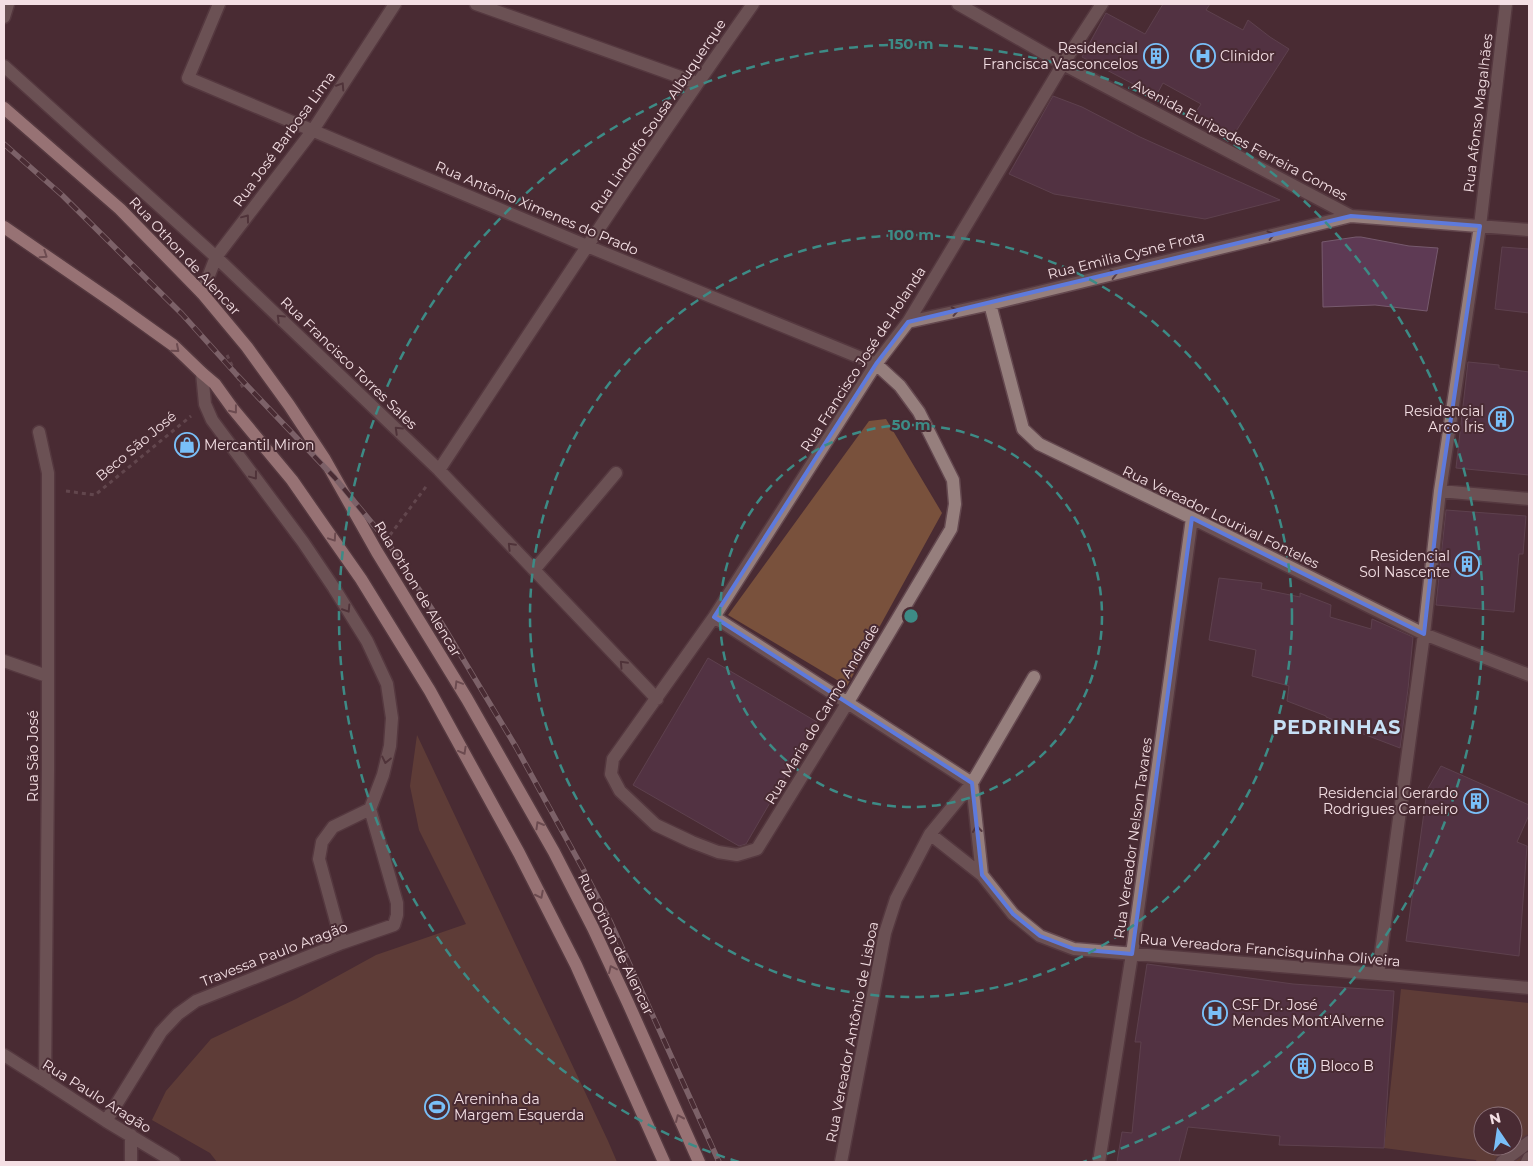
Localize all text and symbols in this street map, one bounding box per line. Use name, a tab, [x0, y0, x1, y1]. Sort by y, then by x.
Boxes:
street label: Rua Lindolfo Sousa Albuquerque	[586, 15, 730, 217]
street label: Rua Afonso Magalhães	[1459, 32, 1497, 193]
text: 150 m	[889, 34, 933, 53]
place label: Residencial Francisca Vasconcelos	[983, 39, 1138, 73]
building icon: Residencial Francisca Vasconcelos	[1143, 43, 1169, 69]
hospital icon: Clinidor	[1190, 43, 1216, 69]
place label: Clinidor	[1220, 47, 1275, 65]
street label: Rua José Barbosa Lima	[229, 68, 339, 210]
street label: Avenida Euripedes Ferreira Gomes	[1129, 75, 1351, 205]
one-way arrow	[335, 83, 344, 92]
street label: Rua Antônio Ximenes do Prado	[433, 157, 641, 259]
street label: Rua Othon de Alencar	[125, 193, 245, 319]
one-way arrow	[240, 215, 248, 224]
text: 100 m	[888, 225, 934, 244]
street label: Rua Emilia Cysne Frota	[1046, 227, 1206, 283]
one-way arrow	[1267, 230, 1276, 241]
one-way arrow	[38, 249, 48, 258]
street label: Rua Francisco José de Holanda	[796, 263, 930, 455]
one-way arrow	[1109, 269, 1118, 280]
street label: Rua Francisco Torres Sales	[277, 293, 421, 433]
one-way arrow	[951, 307, 960, 317]
one-way arrow	[277, 315, 286, 324]
one-way arrow	[171, 343, 180, 352]
place label: Residencial Arco Íris	[1404, 402, 1484, 436]
one-way arrow	[228, 404, 236, 413]
building icon: Residencial Arco Íris	[1488, 406, 1514, 432]
street label: Beco São José	[92, 407, 180, 485]
text: 50 m	[891, 415, 931, 434]
one-way arrow	[394, 427, 403, 436]
shop icon: Mercantil Miron	[174, 432, 200, 458]
place label: Mercantil Miron	[204, 436, 315, 454]
street label: Rua Vereador Lourival Fonteles	[1120, 461, 1323, 573]
one-way arrow	[248, 470, 256, 479]
street label: Rua Othon de Alencar	[370, 518, 466, 661]
one-way arrow	[327, 533, 336, 542]
one-way arrow	[508, 543, 517, 552]
place label: Residencial Sol Nascente	[1359, 547, 1450, 581]
building icon: Residencial Sol Nascente	[1454, 551, 1480, 577]
one-way arrow	[341, 603, 351, 612]
centre of rings	[902, 607, 920, 625]
street label: Rua Maria do Carmo Andrade	[761, 620, 883, 808]
one-way arrow	[620, 661, 629, 670]
one-way arrow	[454, 680, 464, 689]
street label: Rua São José	[24, 710, 42, 802]
district label: PEDRINHAS	[1273, 716, 1401, 739]
street label: Rua Vereador Nelson Tavares	[1110, 736, 1156, 940]
one-way arrow	[457, 746, 467, 755]
one-way arrow	[382, 756, 392, 765]
place label: Residencial Gerardo Rodrigues Carneiro	[1318, 784, 1458, 818]
building icon: Residencial Gerardo Rodrigues Carneiro	[1463, 788, 1489, 814]
one-way arrow	[535, 821, 545, 830]
one-way arrow	[972, 824, 983, 832]
street label: Rua Othon de Alencar	[574, 870, 658, 1018]
one-way arrow	[534, 889, 544, 898]
street label: Travessa Paulo Aragão	[198, 918, 350, 990]
street label: Rua Vereador Antônio de Lisboa	[822, 920, 882, 1144]
street label: Rua Vereadora Francisquinha Oliveira	[1139, 930, 1401, 970]
one-way arrow	[609, 966, 619, 975]
place label: CSF Dr. José Mendes Mont'Alverne	[1232, 996, 1384, 1030]
hospital icon: CSF Dr. José Mendes Mont'Alverne	[1202, 1000, 1228, 1026]
building icon: Bloco B	[1290, 1053, 1316, 1079]
street label: Rua Paulo Aragão	[39, 1055, 155, 1137]
place label: Bloco B	[1320, 1057, 1374, 1075]
place label: Areninha da Margem Esquerda	[454, 1090, 584, 1124]
sports icon: Areninha da Margem Esquerda	[424, 1094, 450, 1120]
north arrow	[1473, 1106, 1523, 1156]
text: N	[1488, 1108, 1503, 1128]
one-way arrow	[674, 1114, 685, 1123]

